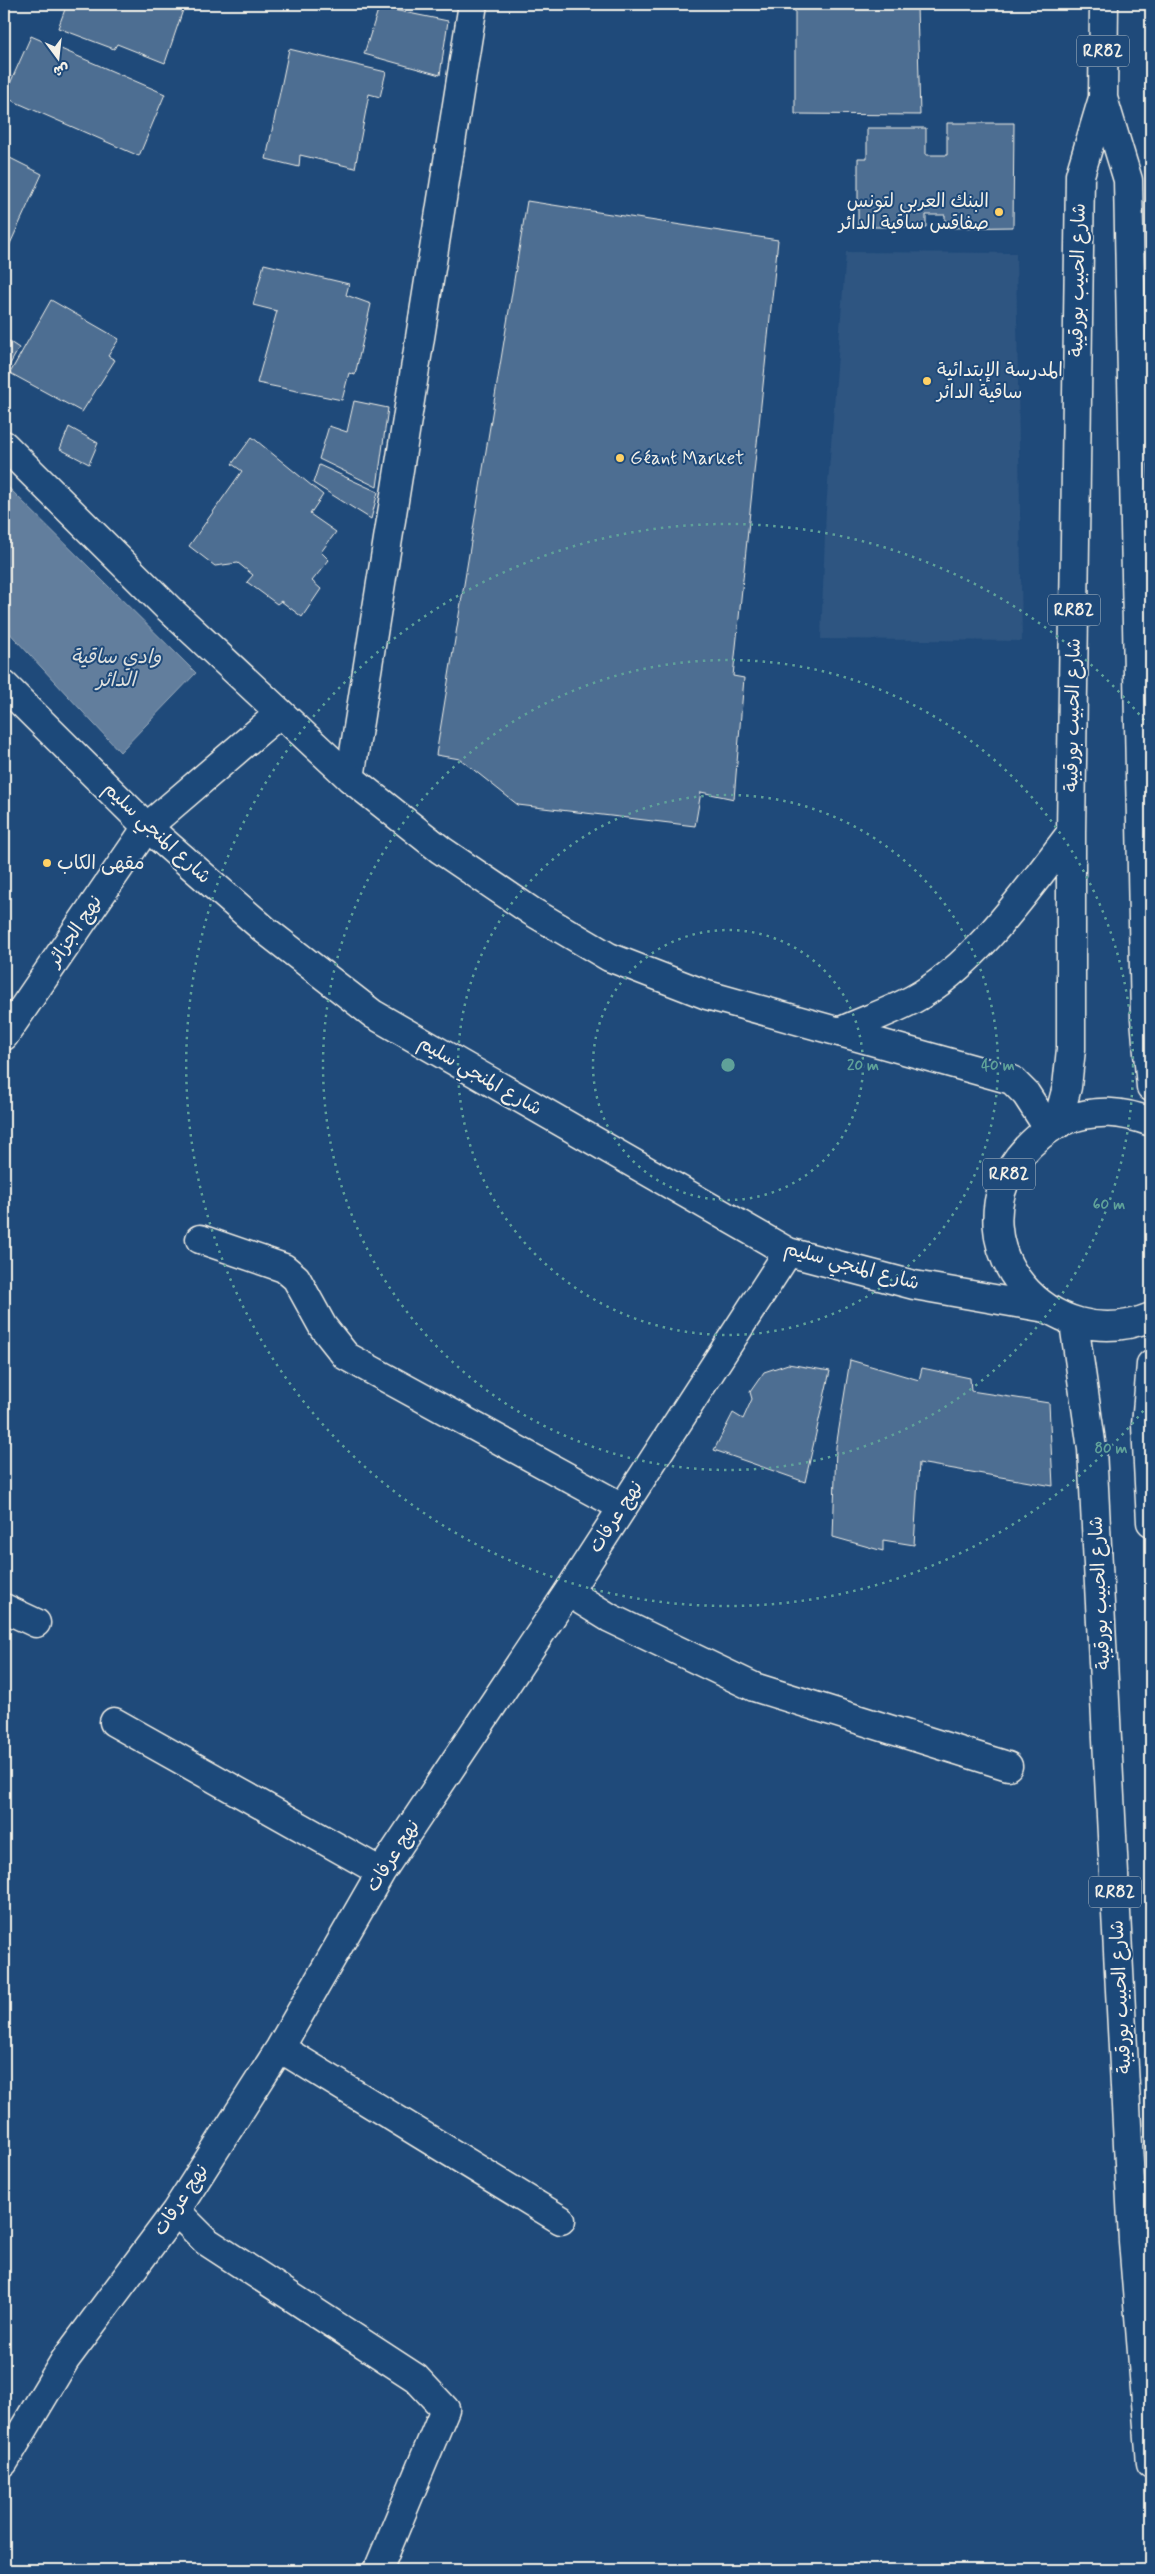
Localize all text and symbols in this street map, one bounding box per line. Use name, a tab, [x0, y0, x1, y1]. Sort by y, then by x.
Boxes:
north arrow	[32, 32, 82, 82]
road number: RR82	[1077, 36, 1129, 66]
text: ش	[51, 59, 71, 80]
place label: البنك العربي لتونس صفاقس ساقية الدائر	[837, 189, 989, 236]
street label: شارع الحبيب بورقيبة	[1064, 203, 1092, 357]
marker: البنك العربي لتونس صفاقس ساقية الدائر	[993, 206, 1005, 218]
place label: المدرسة الإبتدائية ساقية الدائر	[935, 358, 1063, 405]
marker: المدرسة الإبتدائية ساقية الدائر	[921, 375, 933, 387]
place label: Géant Market	[630, 446, 744, 471]
marker: Géant Market	[614, 452, 626, 464]
road number: RR82	[1048, 594, 1100, 626]
street label: شارع الحبيب بورقيبة	[1059, 638, 1087, 792]
water label: وادي ساقية الدائر	[71, 644, 162, 694]
street label: شارع المنجي سليم	[96, 777, 216, 892]
place label: مقهى الكاب	[57, 851, 144, 876]
marker: مقهى الكاب	[41, 857, 53, 869]
street label: نهج الجزائر	[41, 890, 108, 973]
street label: شارع المنجي سليم	[412, 1030, 546, 1124]
centre of rings	[719, 1056, 737, 1074]
text: 20 m	[847, 1056, 879, 1076]
text: 40 m	[981, 1056, 1015, 1076]
road number: RR82	[983, 1158, 1035, 1190]
text: 60 m	[1093, 1195, 1125, 1215]
street label: شارع المنجي سليم	[781, 1236, 922, 1299]
text: 80 m	[1094, 1439, 1128, 1459]
street label: نهج عرفات	[583, 1476, 649, 1558]
street label: شارع الحبيب بورقيبة	[1083, 1516, 1117, 1670]
street label: نهج عرفات	[360, 1815, 426, 1897]
road number: RR82	[1089, 1876, 1141, 1908]
street label: شارع الحبيب بورقيبة	[1104, 1920, 1138, 2074]
street label: نهج عرفات	[148, 2159, 214, 2241]

